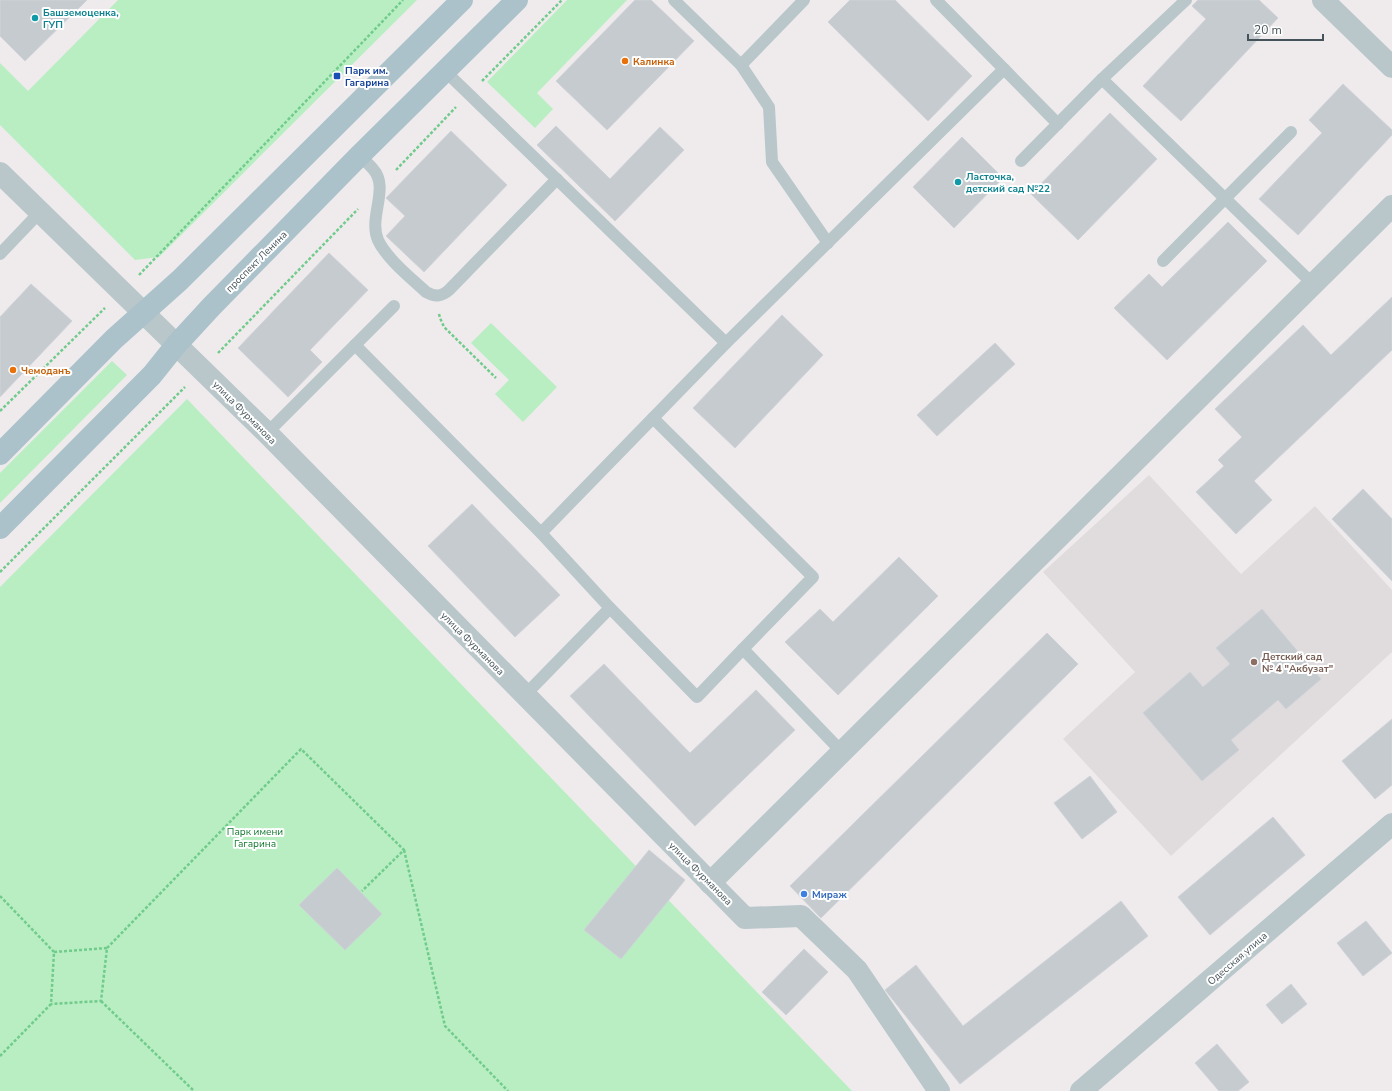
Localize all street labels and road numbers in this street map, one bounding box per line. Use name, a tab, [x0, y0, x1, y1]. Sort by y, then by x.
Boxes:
street label: проспект Ленина	[223, 228, 290, 295]
street label: улица Фурманова	[209, 378, 279, 448]
street label: улица Фурманова	[437, 609, 507, 679]
street label: улица Фурманова	[665, 839, 735, 909]
street label: Одесская улица	[1205, 929, 1271, 989]

